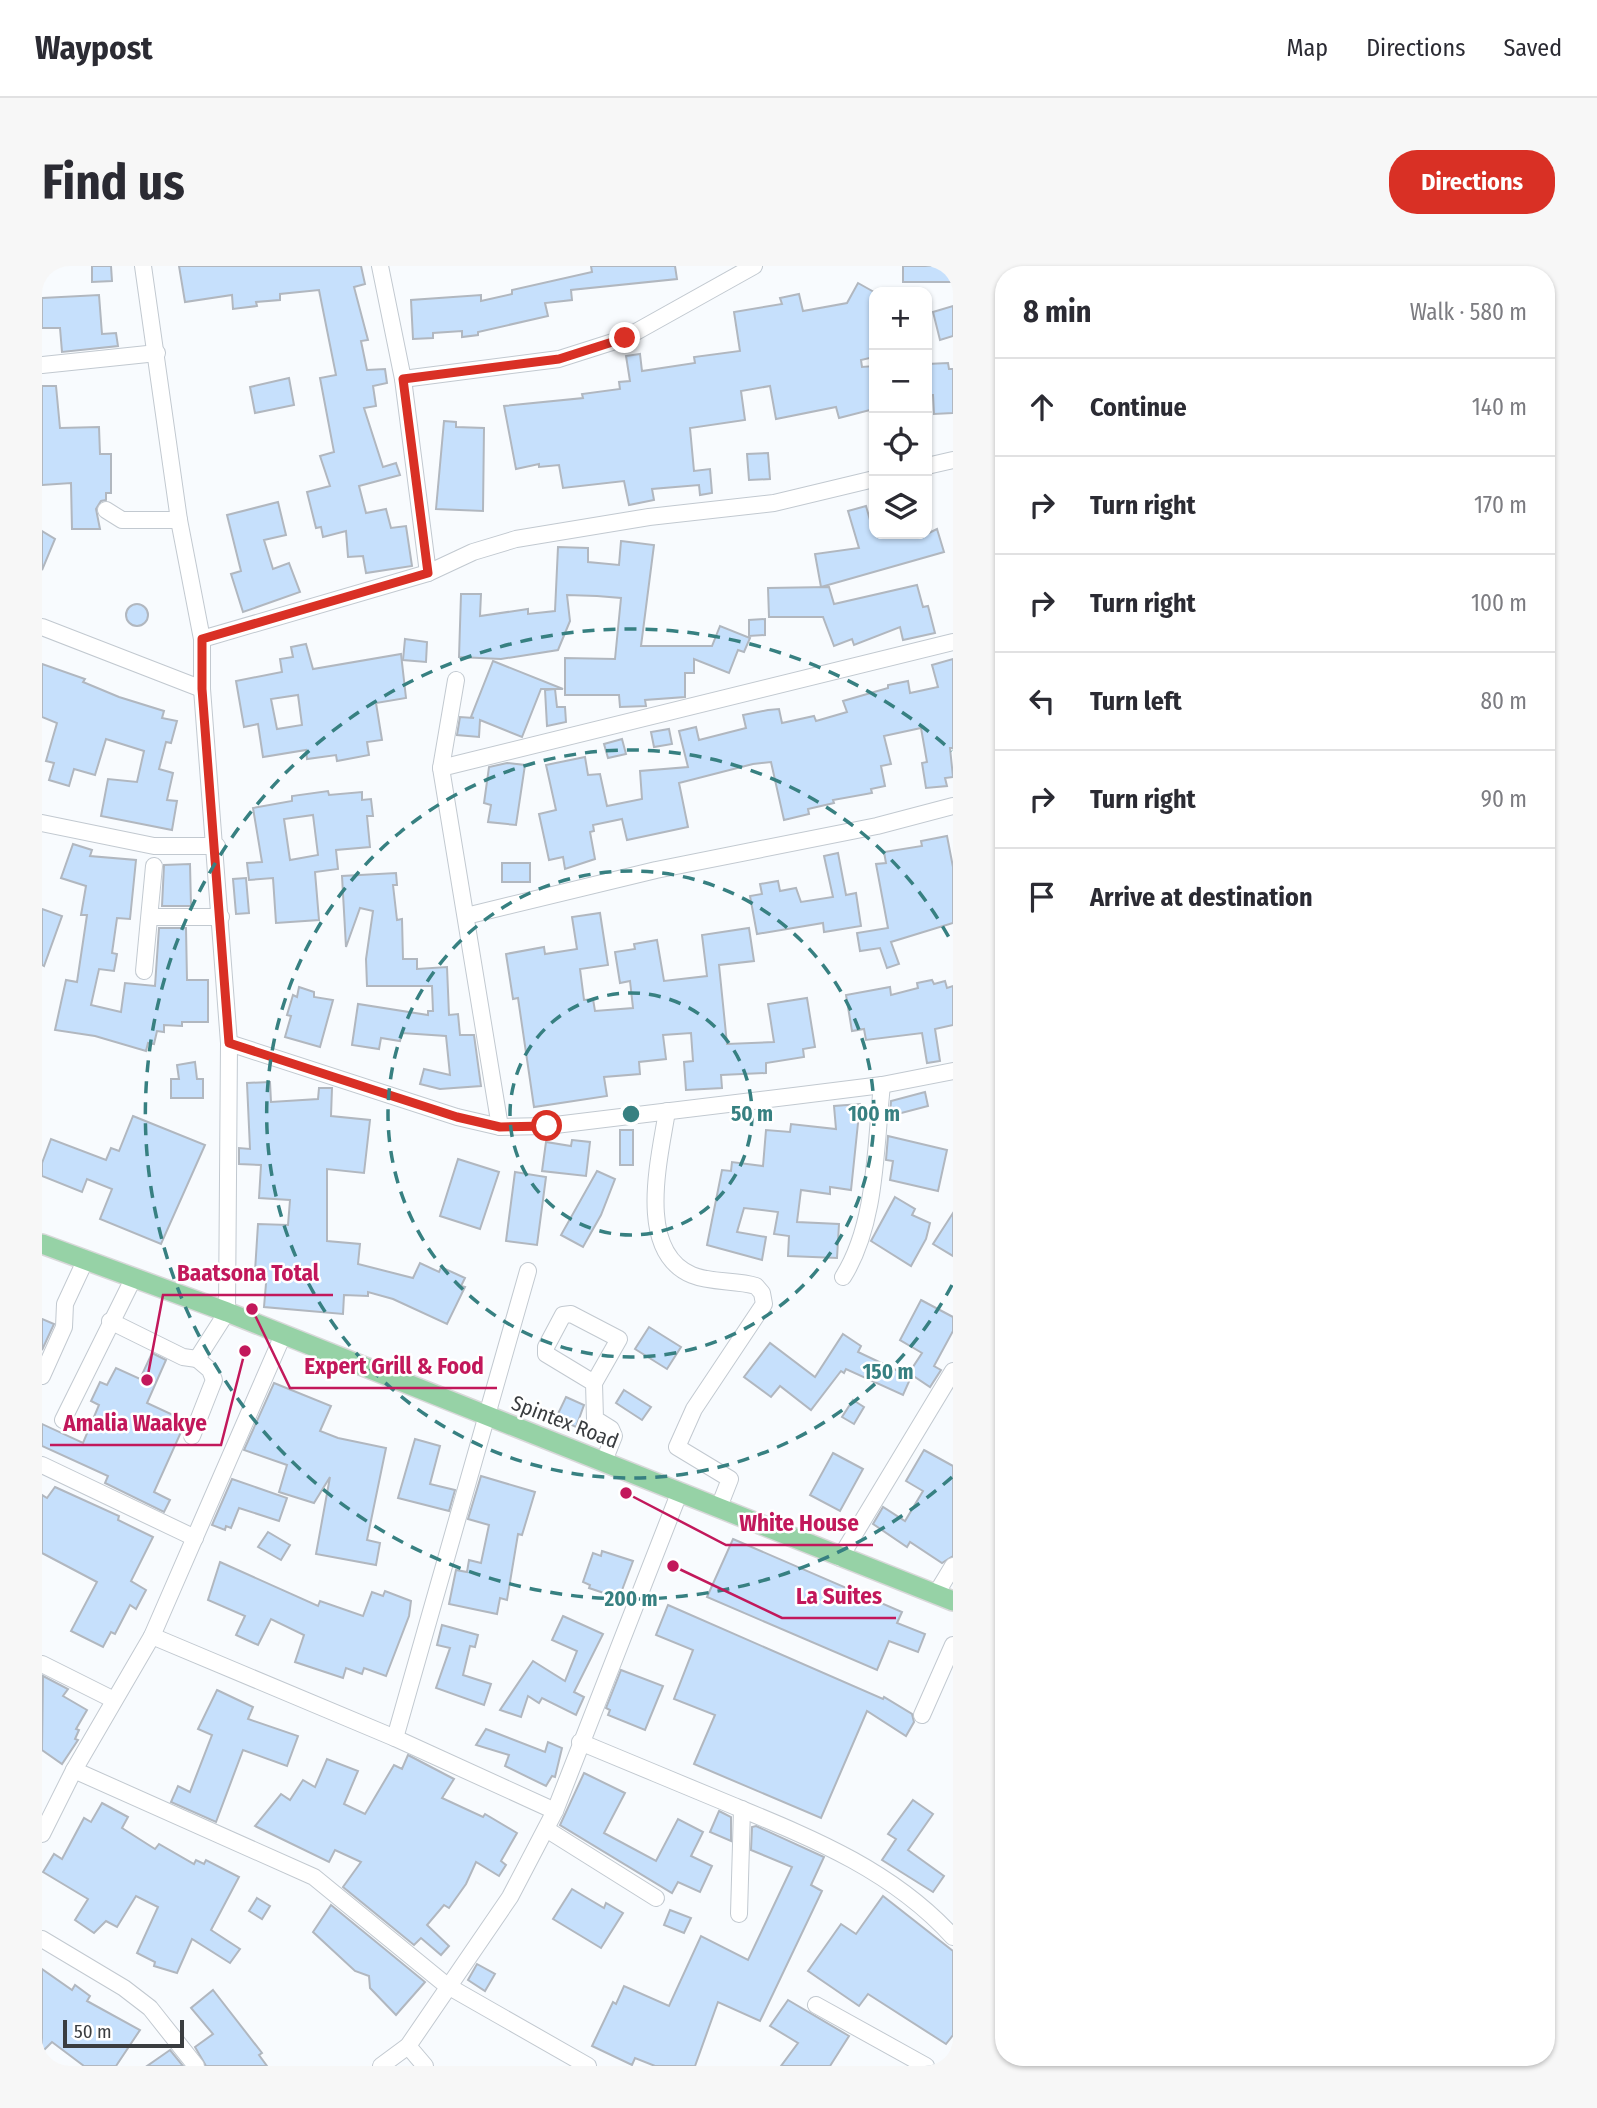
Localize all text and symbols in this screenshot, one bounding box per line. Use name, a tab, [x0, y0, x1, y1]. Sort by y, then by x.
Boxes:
text: Waypost	[35, 28, 153, 68]
text: Map	[1287, 34, 1328, 62]
text: Directions	[1366, 34, 1465, 62]
text: Saved	[1503, 34, 1562, 62]
button: Directions	[1389, 150, 1555, 214]
text: Find us	[42, 153, 185, 212]
map controls	[869, 287, 932, 539]
button: +	[869, 287, 932, 350]
text: 8 min	[1023, 294, 1091, 330]
text: Walk · 580 m	[1410, 298, 1527, 326]
route end	[609, 322, 640, 353]
button: −	[869, 350, 932, 413]
icon: ahead	[1023, 388, 1061, 426]
text: Continue	[1090, 392, 1187, 423]
text: 140 m	[1472, 393, 1527, 421]
button: locate	[869, 413, 932, 476]
button: layers	[869, 476, 932, 539]
icon: right	[1023, 486, 1061, 524]
text: Turn right	[1090, 490, 1196, 521]
text: 170 m	[1474, 491, 1527, 519]
icon: right	[1023, 584, 1061, 622]
text: Turn right	[1090, 588, 1196, 619]
text: 100 m	[1471, 589, 1527, 617]
icon: left	[1023, 682, 1061, 720]
text: Turn left	[1090, 686, 1182, 717]
text: 80 m	[1480, 687, 1527, 715]
icon: right	[1023, 780, 1061, 818]
text: Turn right	[1090, 784, 1196, 815]
text: 90 m	[1481, 785, 1527, 813]
icon: arrive	[1023, 878, 1061, 916]
text: Arrive at destination	[1090, 882, 1313, 913]
text: 50 m	[731, 1101, 773, 1127]
text: 100 m	[848, 1101, 900, 1127]
centre of rings	[619, 1102, 643, 1126]
route start	[531, 1110, 562, 1141]
callout: Baatsona Total	[163, 1251, 333, 1295]
text: Baatsona Total	[177, 1259, 320, 1287]
callout: Expert Grill & Food	[290, 1344, 497, 1388]
text: Expert Grill & Food	[304, 1352, 484, 1380]
text: 150 m	[862, 1359, 914, 1385]
street label: Spintex Road	[508, 1390, 622, 1454]
callout: Amalia Waakye	[50, 1401, 221, 1445]
text: Amalia Waakye	[62, 1409, 207, 1437]
callout: White House	[726, 1501, 873, 1545]
text: White House	[739, 1509, 859, 1537]
callout: La Suites	[782, 1574, 896, 1618]
text: La Suites	[796, 1582, 882, 1610]
text: 200 m	[603, 1586, 658, 1612]
scale bar	[63, 2017, 184, 2049]
text: 50 m	[74, 2020, 112, 2043]

